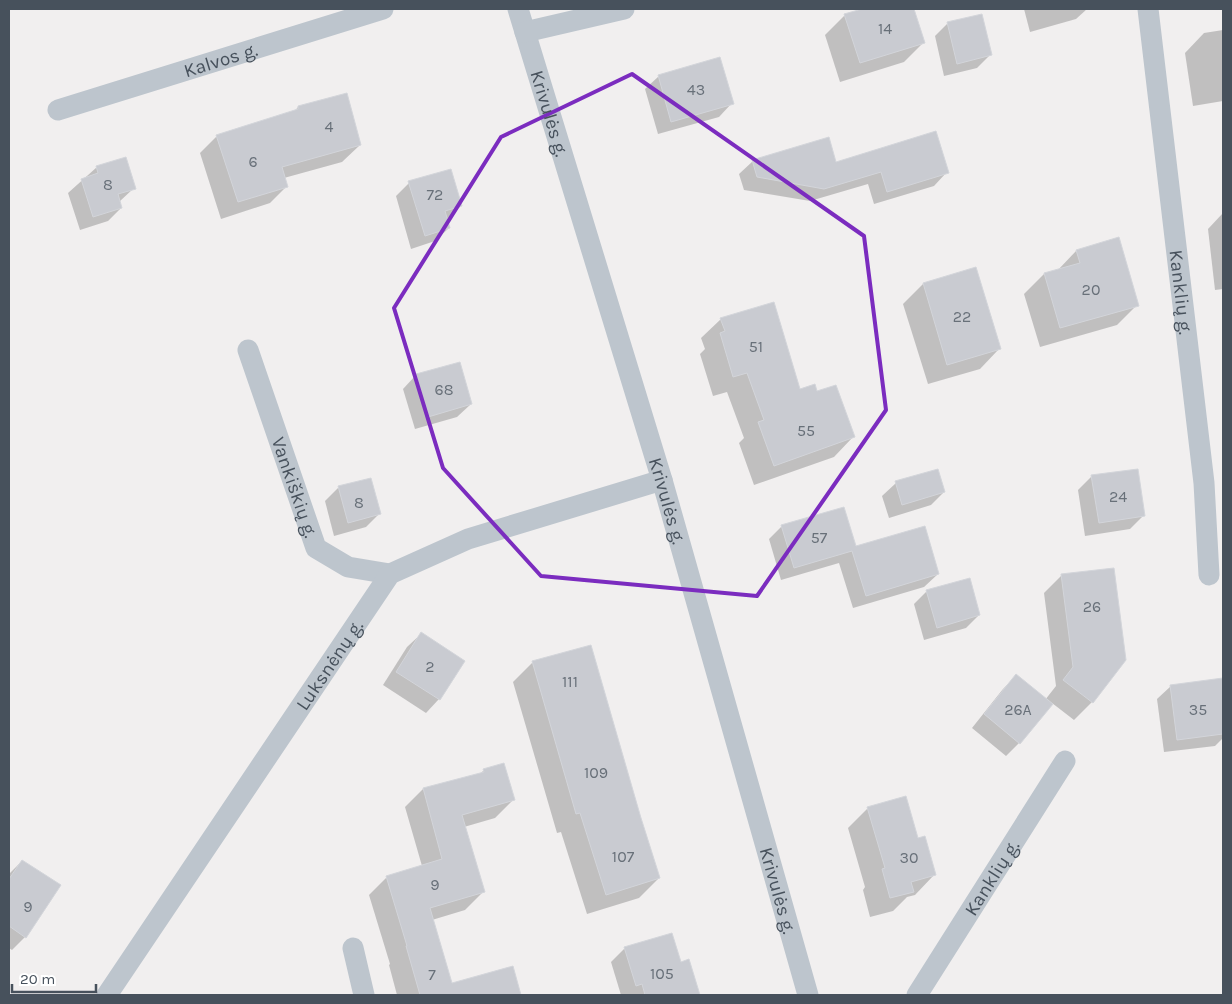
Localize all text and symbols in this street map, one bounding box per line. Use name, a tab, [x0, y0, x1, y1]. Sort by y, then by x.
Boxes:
house number: 14	[878, 19, 892, 38]
street label: Kalvos g.	[181, 39, 260, 82]
street label: Krivulės g.	[525, 68, 572, 159]
house number: 43	[687, 80, 705, 99]
house number: 4	[325, 117, 334, 136]
house number: 6	[248, 152, 258, 171]
house number: 8	[103, 175, 113, 194]
house number: 72	[427, 185, 443, 204]
street label: Kanklių g.	[1165, 248, 1196, 336]
house number: 20	[1082, 280, 1100, 299]
house number: 22	[953, 307, 971, 326]
house number: 51	[749, 337, 763, 356]
house number: 68	[435, 380, 454, 399]
house number: 55	[797, 421, 815, 440]
street label: Vankiškių g.	[267, 434, 322, 541]
street label: Krivulės g.	[644, 455, 690, 547]
house number: 24	[1109, 487, 1127, 506]
house number: 8	[354, 493, 364, 512]
house number: 57	[811, 528, 828, 547]
house number: 26	[1083, 597, 1101, 616]
street label: Luksnėnų g.	[292, 616, 368, 715]
house number: 2	[425, 657, 435, 676]
house number: 111	[562, 672, 578, 691]
house number: 26A	[1004, 700, 1032, 719]
house number: 35	[1189, 700, 1207, 719]
house number: 109	[584, 763, 608, 782]
street label: Kanklių g.	[960, 836, 1024, 920]
street label: Krivulės g.	[755, 845, 800, 936]
house number: 107	[612, 847, 635, 866]
house number: 30	[900, 848, 918, 867]
house number: 9	[430, 875, 440, 894]
house number: 9	[23, 897, 33, 916]
scale bar	[12, 962, 96, 994]
house number: 105	[650, 964, 674, 983]
house number: 7	[428, 965, 436, 984]
text: 20 m	[20, 970, 55, 988]

